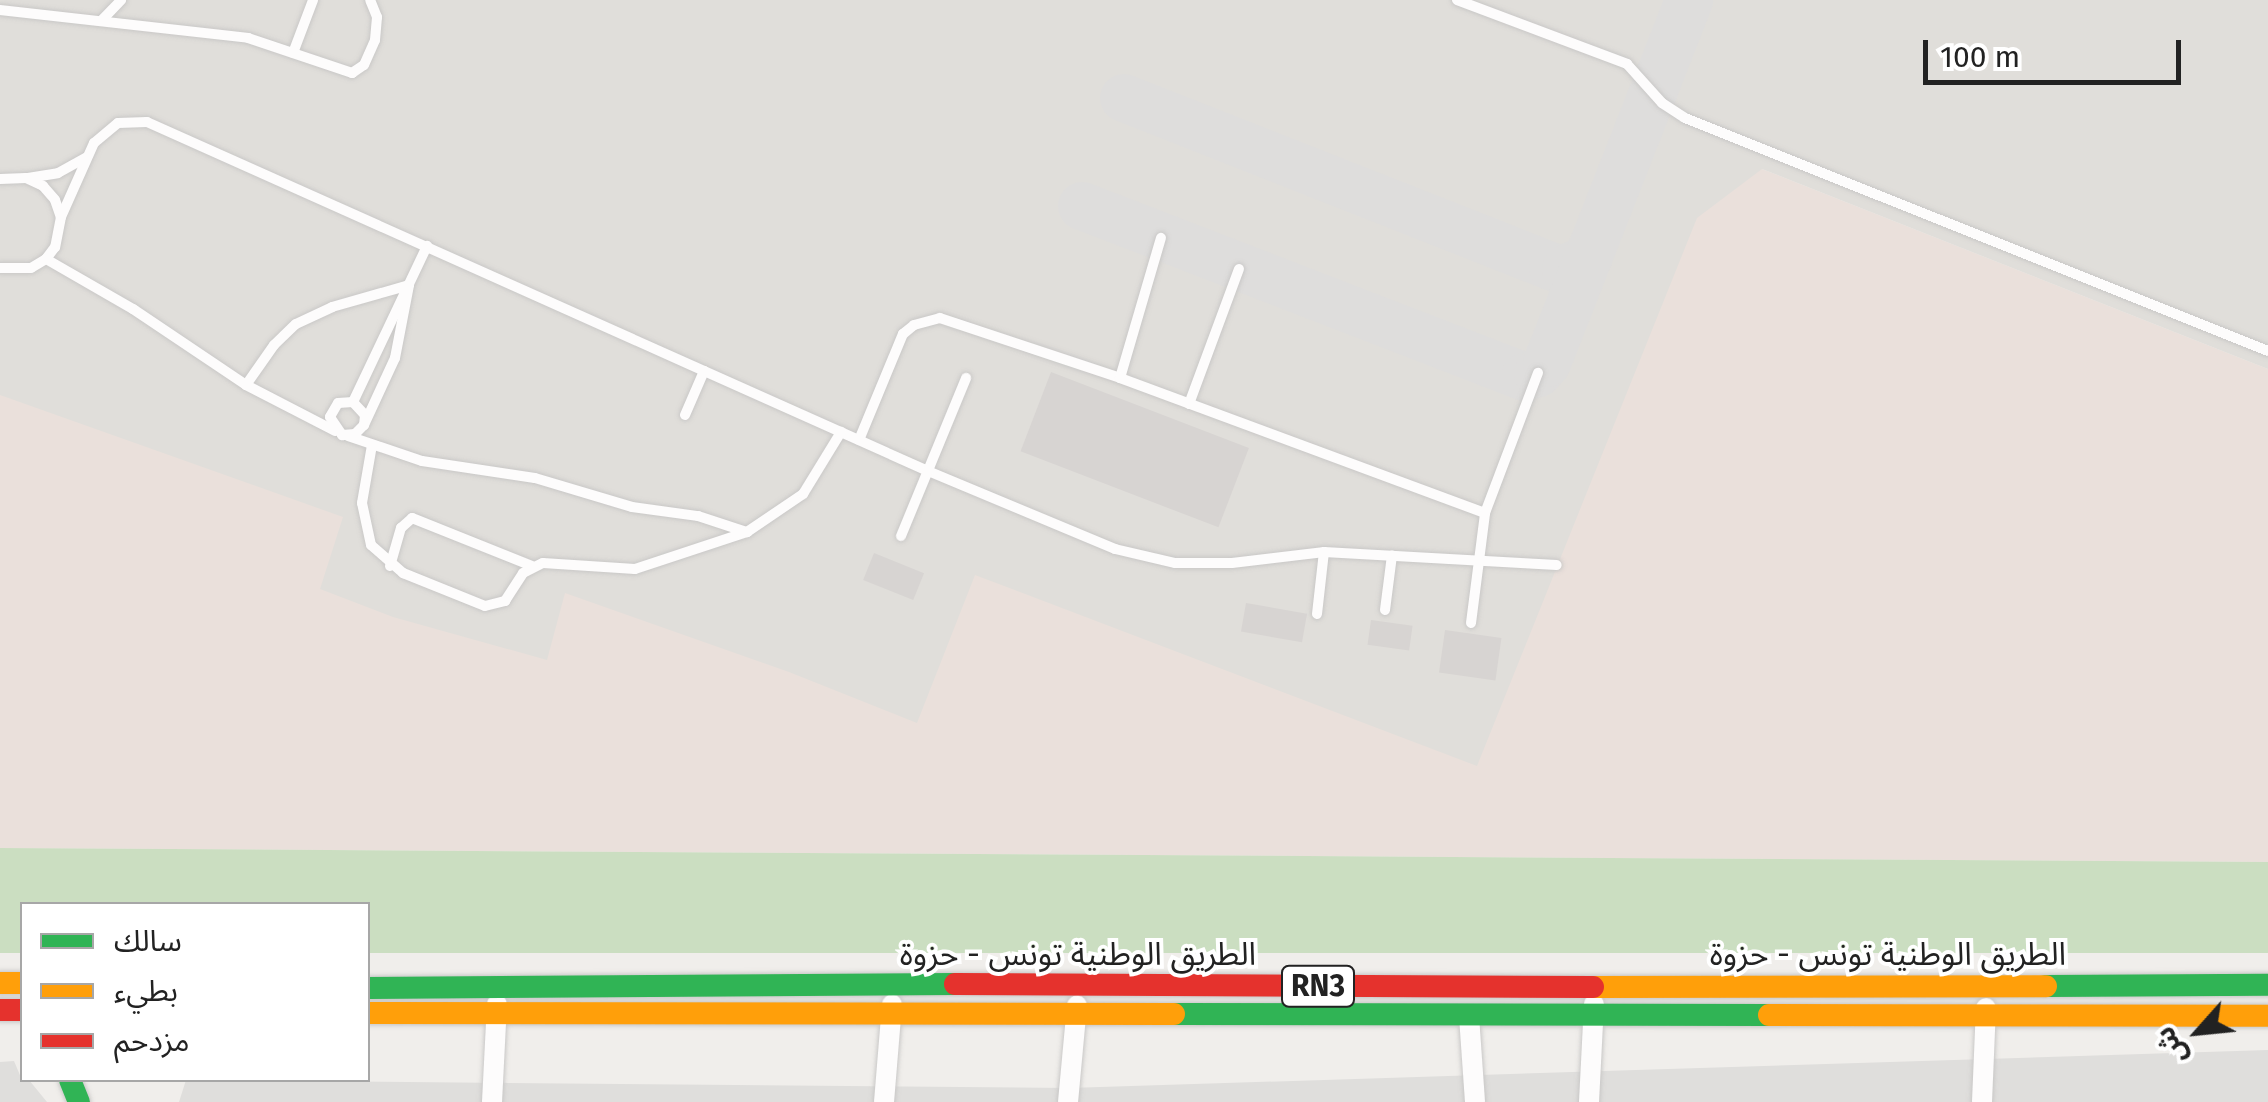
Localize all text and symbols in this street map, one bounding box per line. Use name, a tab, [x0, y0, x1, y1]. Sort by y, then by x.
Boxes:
scale bar	[1928, 20, 2186, 82]
text: 100 m	[1940, 39, 2020, 75]
legend	[20, 902, 370, 1082]
text: سالك	[114, 923, 182, 959]
street label: الطريق الوطنية تونس - حزوة	[900, 935, 1256, 973]
street label: الطريق الوطنية تونس - حزوة	[1710, 935, 2066, 973]
road number: RN3	[1280, 961, 1356, 1011]
text: بطيء	[114, 973, 178, 1009]
north arrow	[2148, 982, 2248, 1082]
text: ش	[2147, 1021, 2194, 1070]
text: مزدحم	[114, 1023, 190, 1059]

